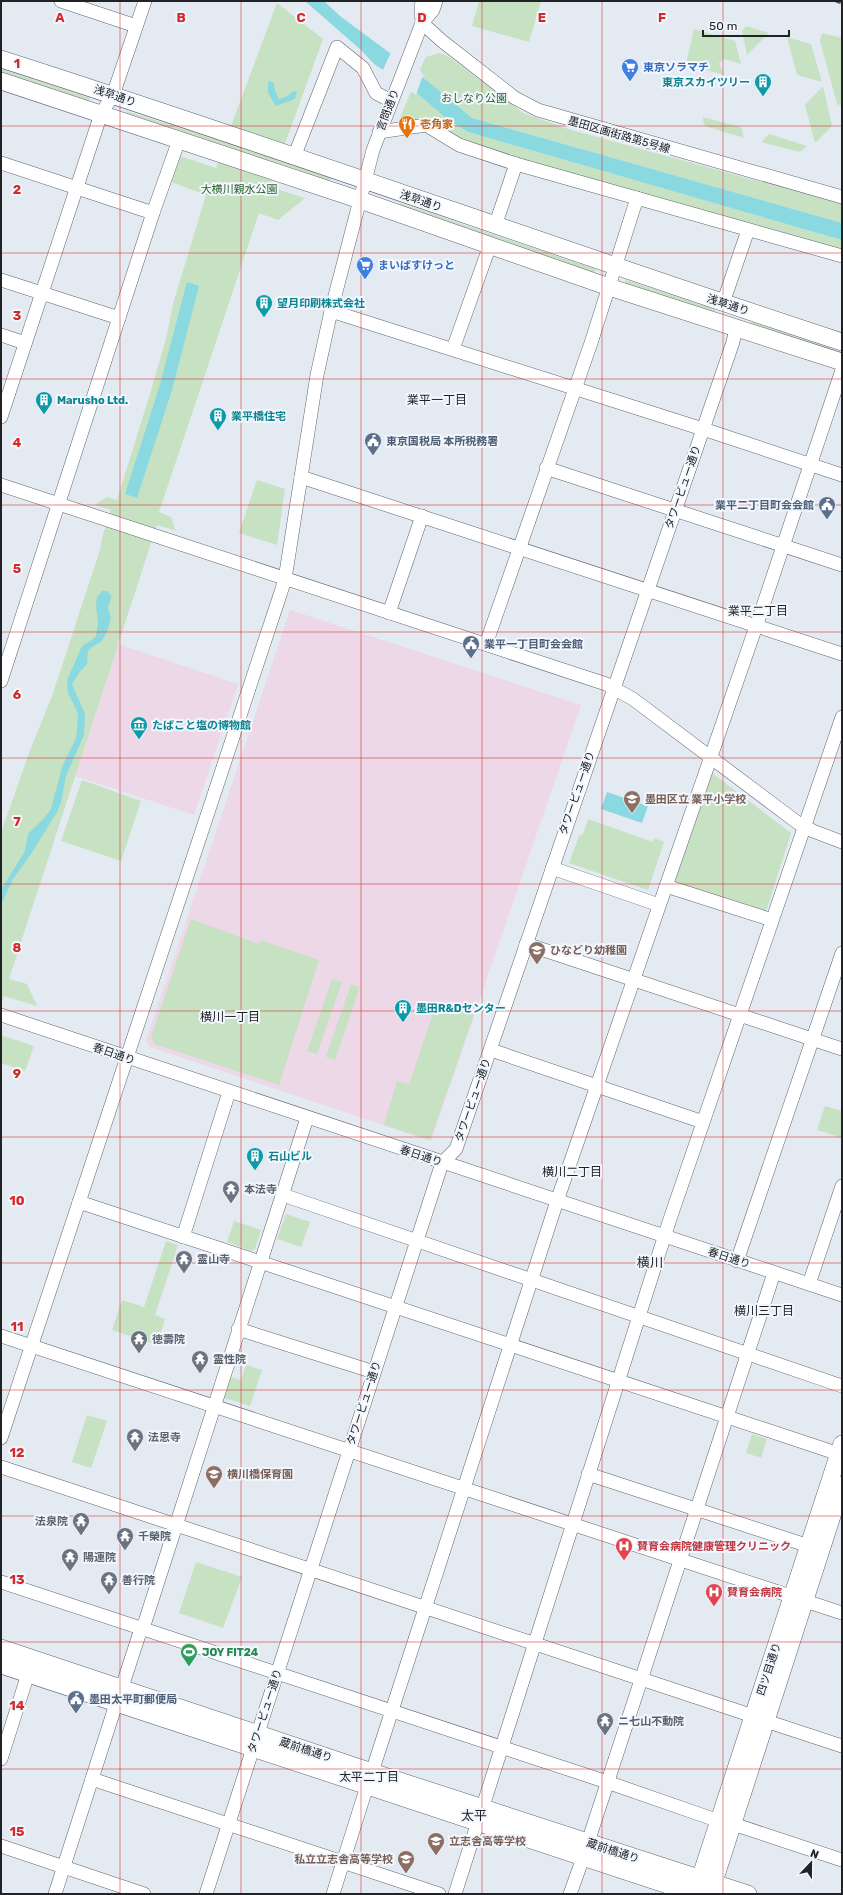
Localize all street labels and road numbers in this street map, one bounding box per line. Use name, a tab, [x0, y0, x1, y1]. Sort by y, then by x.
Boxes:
street label: 浅草通り	[92, 83, 138, 109]
street label: 言問通り	[374, 87, 402, 133]
street label: 墨田区画街路第5号線	[566, 114, 672, 156]
street label: 浅草通り	[398, 188, 444, 214]
street label: 浅草通り	[705, 292, 751, 318]
street label: タワービュー通り	[663, 443, 703, 531]
street label: タワービュー通り	[557, 749, 597, 837]
street label: 春日通り	[91, 1041, 137, 1067]
street label: タワービュー通り	[453, 1056, 493, 1144]
street label: 春日通り	[398, 1143, 444, 1169]
street label: 春日通り	[706, 1245, 752, 1271]
street label: タワービュー通り	[344, 1359, 384, 1447]
street label: 四ツ目通り	[754, 1641, 784, 1697]
street label: タワービュー通り	[245, 1667, 285, 1755]
street label: 蔵前橋通り	[278, 1735, 334, 1765]
street label: 蔵前橋通り	[585, 1836, 641, 1866]

